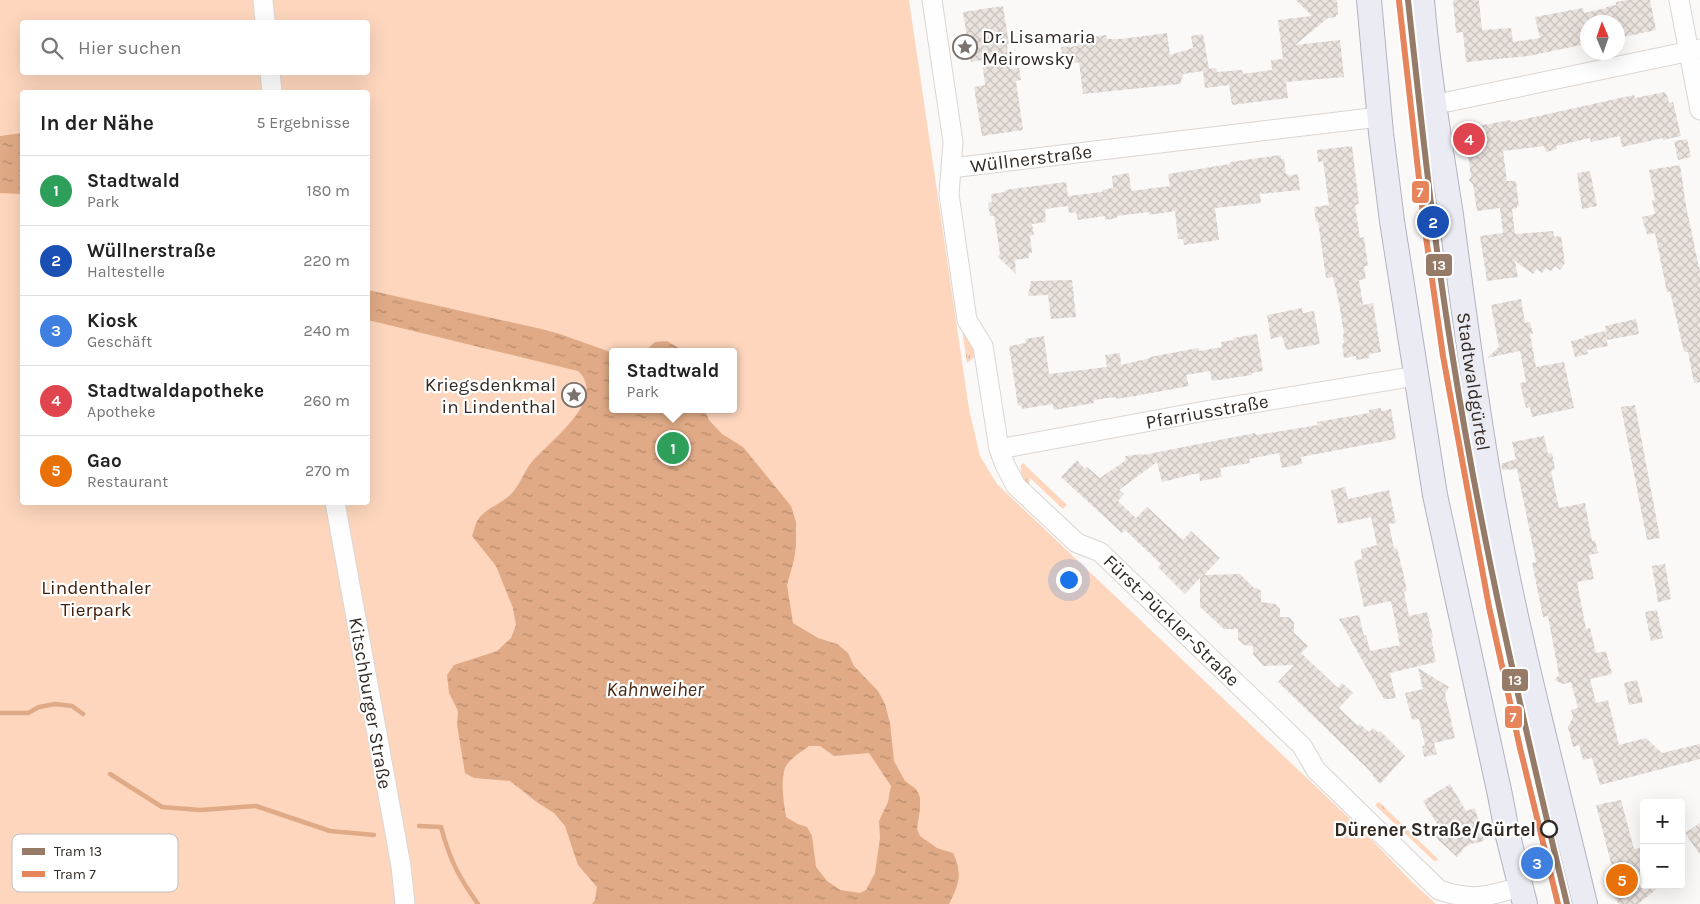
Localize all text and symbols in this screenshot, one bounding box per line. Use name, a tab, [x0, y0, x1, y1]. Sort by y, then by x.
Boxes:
north arrow	[1580, 15, 1625, 60]
search box	[20, 20, 370, 75]
place label: Dr. Lisamaria Meirowsky	[982, 26, 1096, 70]
icon: search	[38, 34, 66, 62]
place icon: Dr. Lisamaria Meirowsky	[952, 34, 978, 60]
text: Hier suchen	[78, 37, 181, 59]
text: In der Nähe	[40, 111, 154, 135]
text: 5 Ergebnisse	[256, 113, 350, 132]
pin: 4	[1453, 120, 1485, 158]
street label: Wüllnerstraße	[969, 141, 1093, 177]
text: Stadtwald	[87, 170, 180, 192]
line badge: 7	[1411, 180, 1430, 204]
text: 1	[53, 181, 59, 200]
text: 180 m	[307, 181, 350, 200]
text: 7	[1417, 184, 1424, 201]
text: Park	[87, 192, 119, 211]
pin: 2	[1417, 203, 1449, 241]
text: Wüllnerstraße	[87, 240, 216, 262]
text: 2	[51, 251, 61, 270]
text: 220 m	[303, 251, 350, 270]
line badge: 13	[1425, 253, 1453, 277]
text: 13	[1432, 257, 1446, 274]
text: Haltestelle	[87, 262, 165, 281]
text: Kiosk	[87, 310, 138, 332]
street label: Stadtwaldgürtel	[1452, 311, 1494, 452]
text: 3	[51, 321, 61, 340]
text: 240 m	[304, 321, 350, 340]
text: Geschäft	[87, 332, 152, 351]
popup	[609, 348, 737, 413]
text: Stadtwald	[627, 360, 719, 382]
place label: Kriegsdenkmal in Lindenthal	[425, 374, 556, 418]
text: Stadtwaldapotheke	[87, 380, 264, 402]
place icon: Kriegsdenkmal in Lindenthal	[561, 382, 587, 408]
text: Park	[627, 382, 659, 401]
street label: Pfarriusstraße	[1144, 390, 1270, 434]
text: 4	[51, 391, 61, 410]
text: 260 m	[303, 391, 350, 410]
text: Apotheke	[87, 402, 155, 421]
pin: 1	[657, 429, 689, 467]
text: Gao	[87, 450, 122, 472]
text: 5	[51, 461, 61, 480]
text: 270 m	[305, 461, 350, 480]
text: Restaurant	[87, 472, 168, 491]
street label: Fürst-Pückler-Straße	[1099, 550, 1244, 691]
your location	[1056, 567, 1082, 593]
park label: Lindenthaler Tierpark	[41, 577, 151, 621]
street label: Kitschburger Straße	[344, 616, 396, 791]
line badge: 13	[1501, 668, 1529, 692]
text: 13	[1508, 672, 1522, 689]
water label: Kahnweiher	[606, 678, 705, 701]
line badge: 7	[1504, 705, 1523, 729]
text: 7	[1510, 709, 1517, 726]
map controls	[1640, 799, 1685, 889]
button: +	[1640, 799, 1685, 844]
place label: Dürener Straße/Gürtel	[1334, 819, 1536, 841]
marker: Dürener Straße/Gürtel	[1540, 820, 1558, 838]
legend	[12, 834, 178, 892]
text: Tram 13	[54, 843, 102, 860]
pin: 3	[1521, 844, 1553, 882]
button: −	[1640, 844, 1685, 889]
pin: 5	[1606, 861, 1638, 899]
text: Tram 7	[54, 866, 96, 883]

